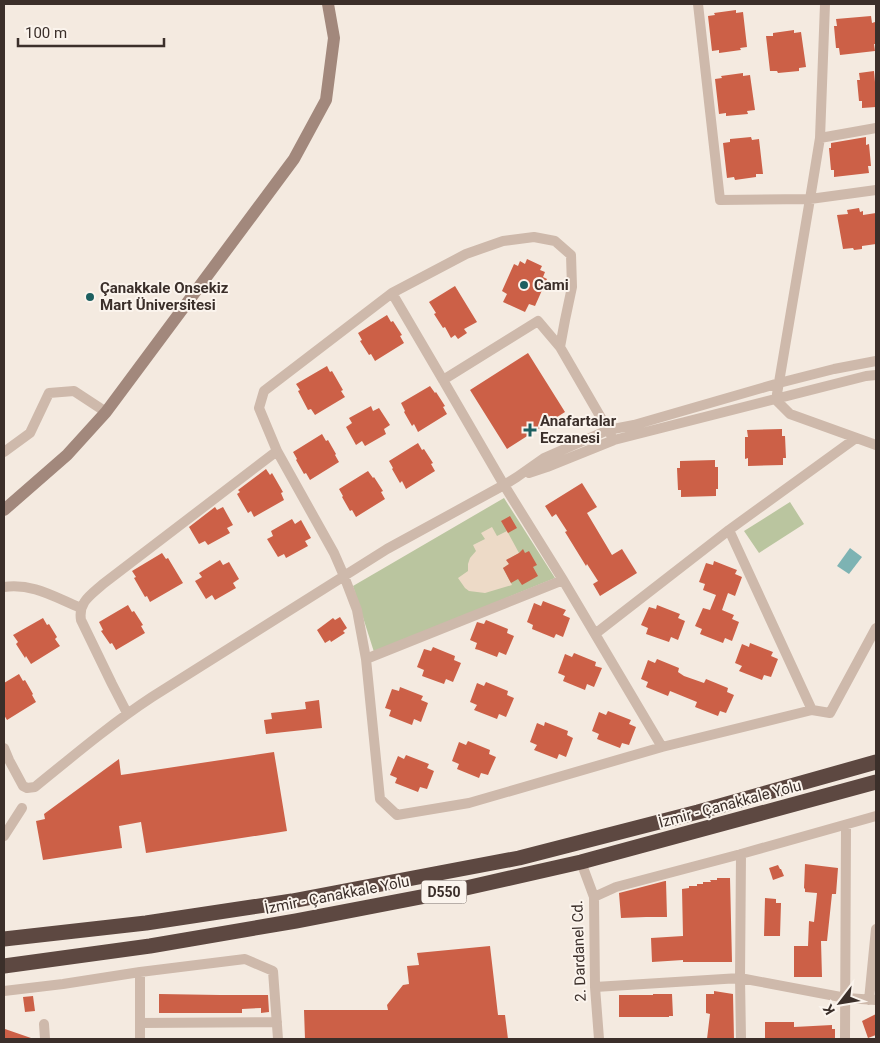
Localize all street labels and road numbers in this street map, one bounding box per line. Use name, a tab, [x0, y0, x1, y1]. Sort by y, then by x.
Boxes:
street label: İzmir - Çanakkale Yolu	[657, 776, 803, 832]
street label: İzmir - Çanakkale Yolu	[263, 872, 411, 918]
road number: D550	[422, 880, 466, 904]
street label: 2. Dardanel Cd.	[568, 900, 590, 1002]

